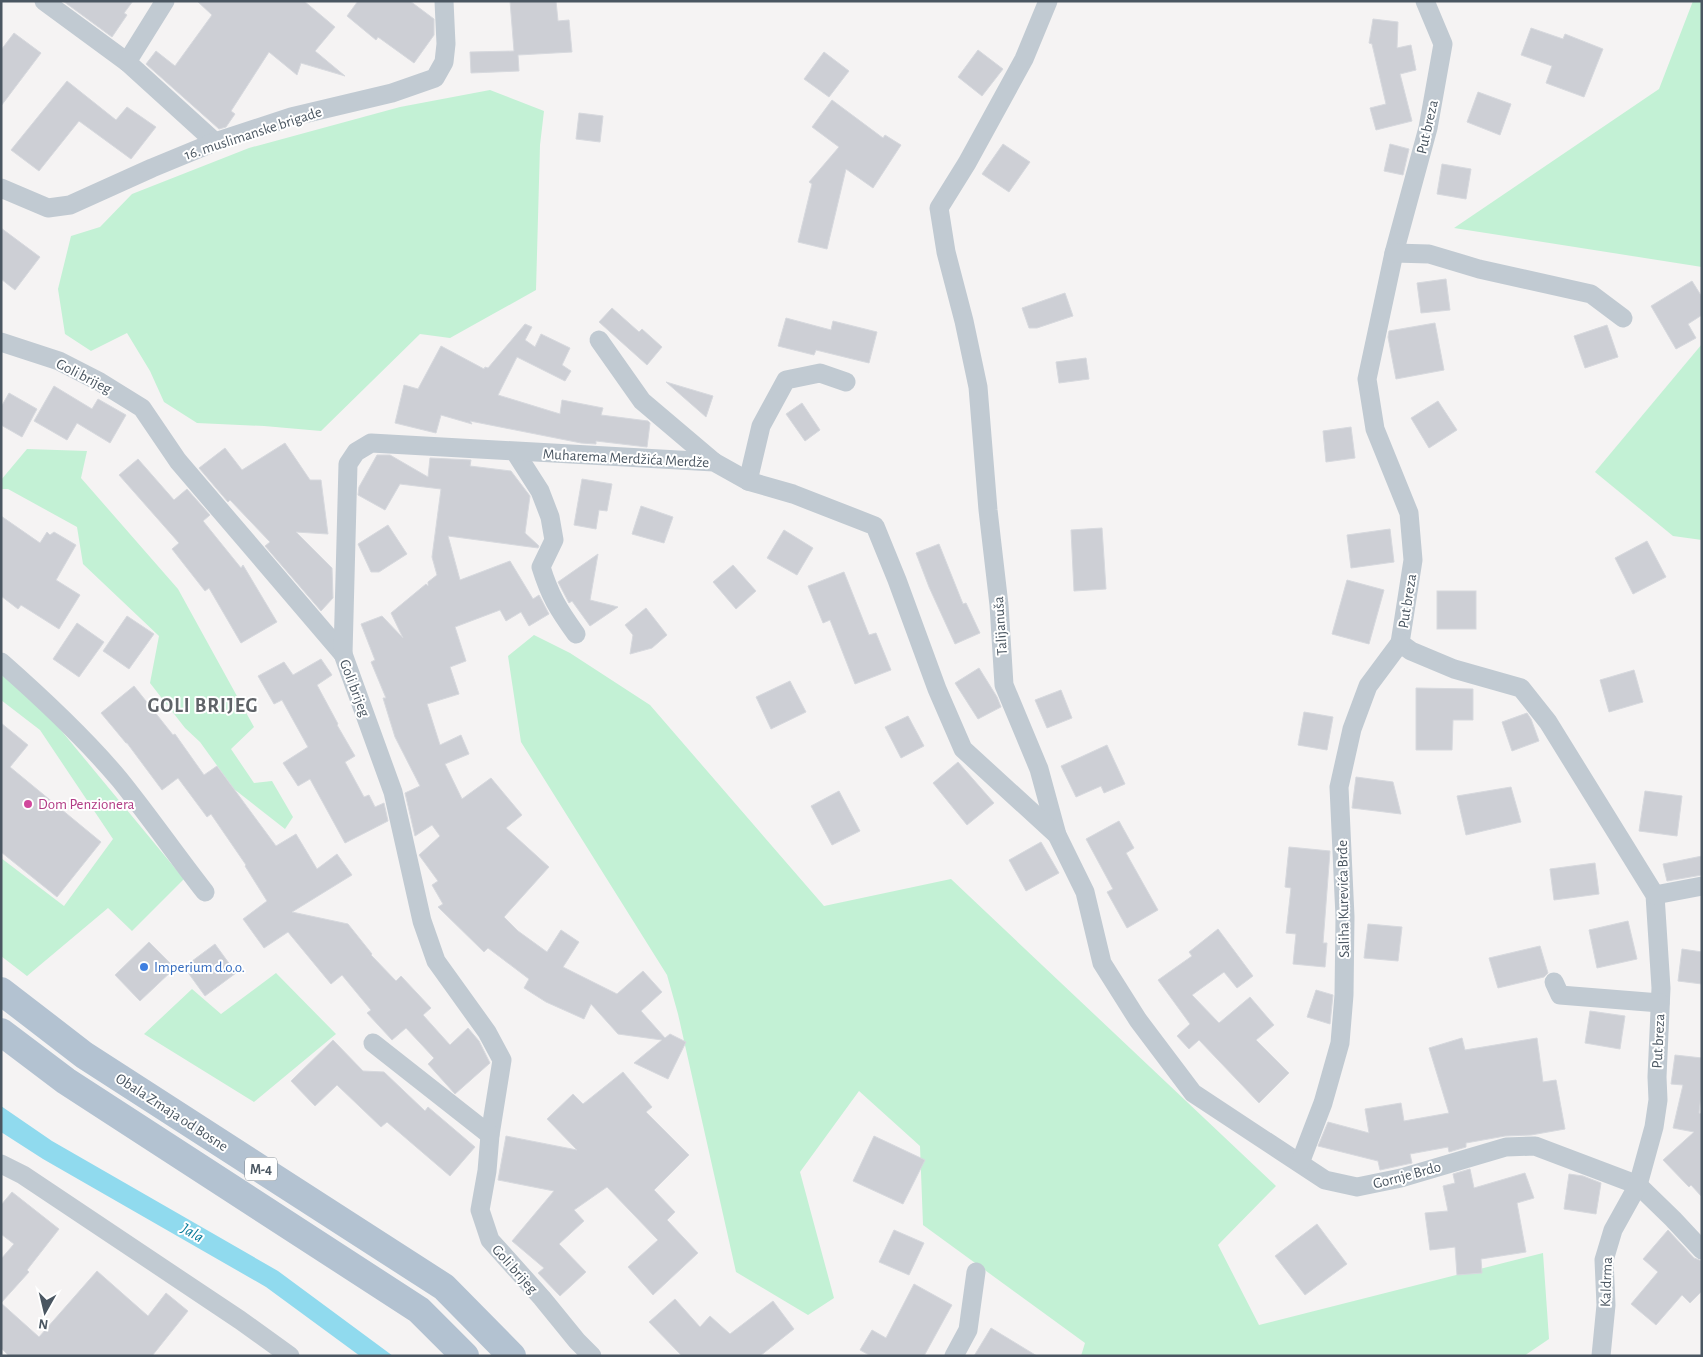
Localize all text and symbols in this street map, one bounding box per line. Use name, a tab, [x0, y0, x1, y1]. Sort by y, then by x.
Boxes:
street label: Put breza	[1414, 99, 1441, 156]
street label: 16. muslimanske brigade	[183, 104, 324, 163]
street label: Goli brijeg	[54, 356, 115, 397]
street label: Muharema Merdžića Merdže	[542, 447, 710, 470]
street label: Put breza	[1396, 573, 1419, 629]
street label: Talijanuša	[991, 596, 1010, 656]
street label: Goli brijeg	[337, 657, 373, 719]
district label: GOLI BRIJEG	[147, 696, 259, 716]
place label: Dom Penzionera	[38, 797, 135, 812]
marker: Dom Penzionera	[22, 798, 34, 810]
street label: Saliha Kurevića Brđe	[1335, 840, 1352, 958]
place label: Imperium d.o.o.	[154, 960, 245, 975]
marker: Imperium d.o.o.	[138, 961, 150, 973]
street label: Put breza	[1650, 1013, 1667, 1069]
street label: Obala Zmaja od Bosne	[113, 1071, 231, 1154]
road number: M-4	[245, 1158, 277, 1180]
street label: Gornje Brdo	[1372, 1159, 1443, 1192]
water label: Jala	[178, 1220, 206, 1245]
street label: Goli brijeg	[489, 1242, 541, 1297]
street label: Kaldrma	[1598, 1257, 1615, 1307]
north arrow	[20, 1287, 70, 1337]
text: N	[38, 1316, 49, 1331]

